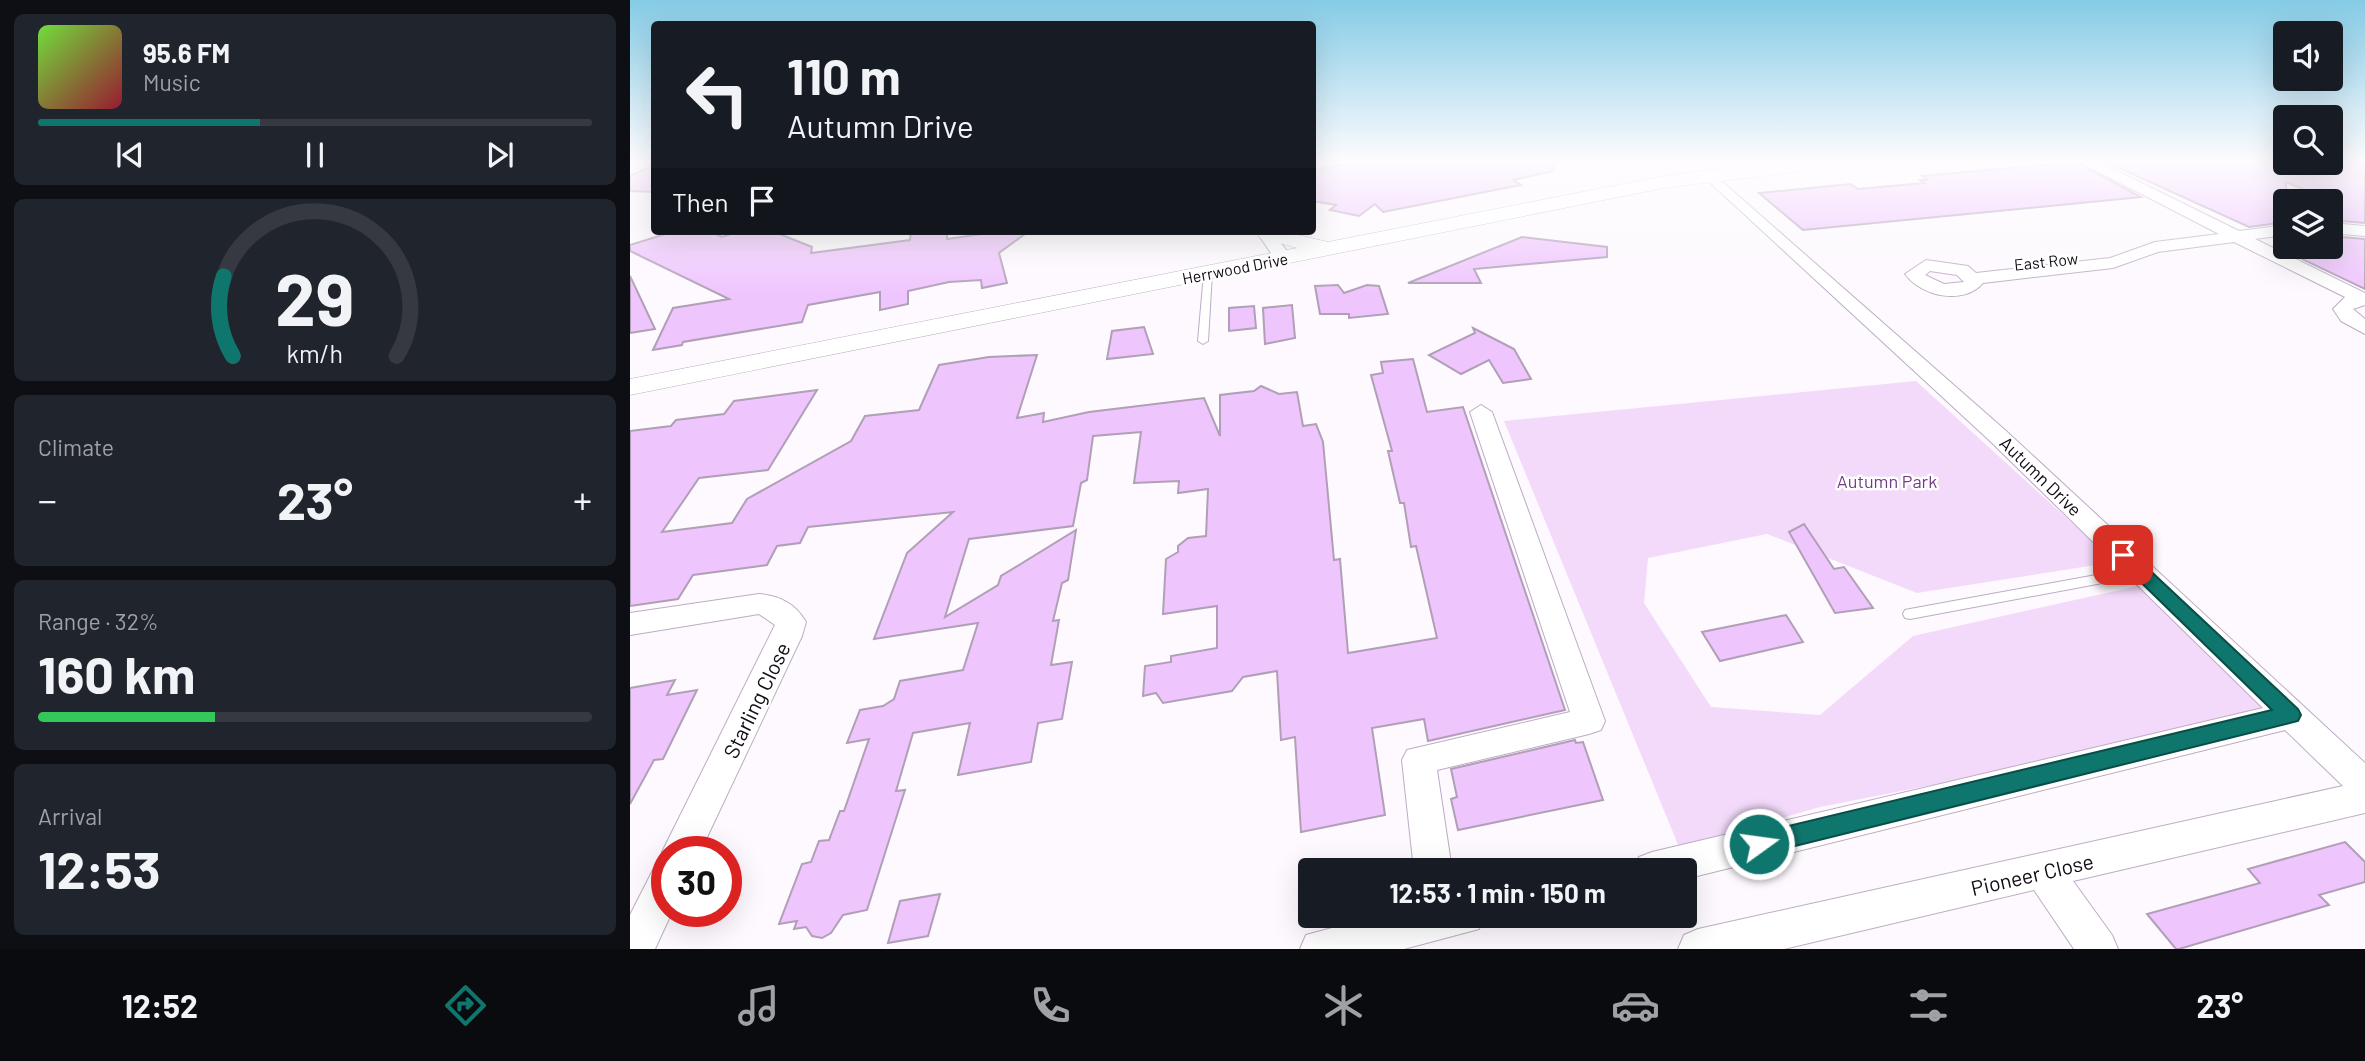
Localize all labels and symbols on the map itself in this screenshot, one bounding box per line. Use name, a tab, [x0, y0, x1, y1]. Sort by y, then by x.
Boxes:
street label: Herrwood Drive	[1180, 248, 1290, 288]
street label: East Row	[2013, 248, 2079, 274]
street label: Autumn Drive	[1996, 432, 2086, 520]
park label: Autumn Park	[1837, 470, 1937, 492]
pin	[2093, 525, 2153, 585]
street label: Starling Close	[717, 638, 795, 762]
position arrow	[1722, 807, 1796, 881]
speed limit sign: 30	[651, 836, 742, 927]
street label: Pioneer Close	[1968, 848, 2096, 900]

